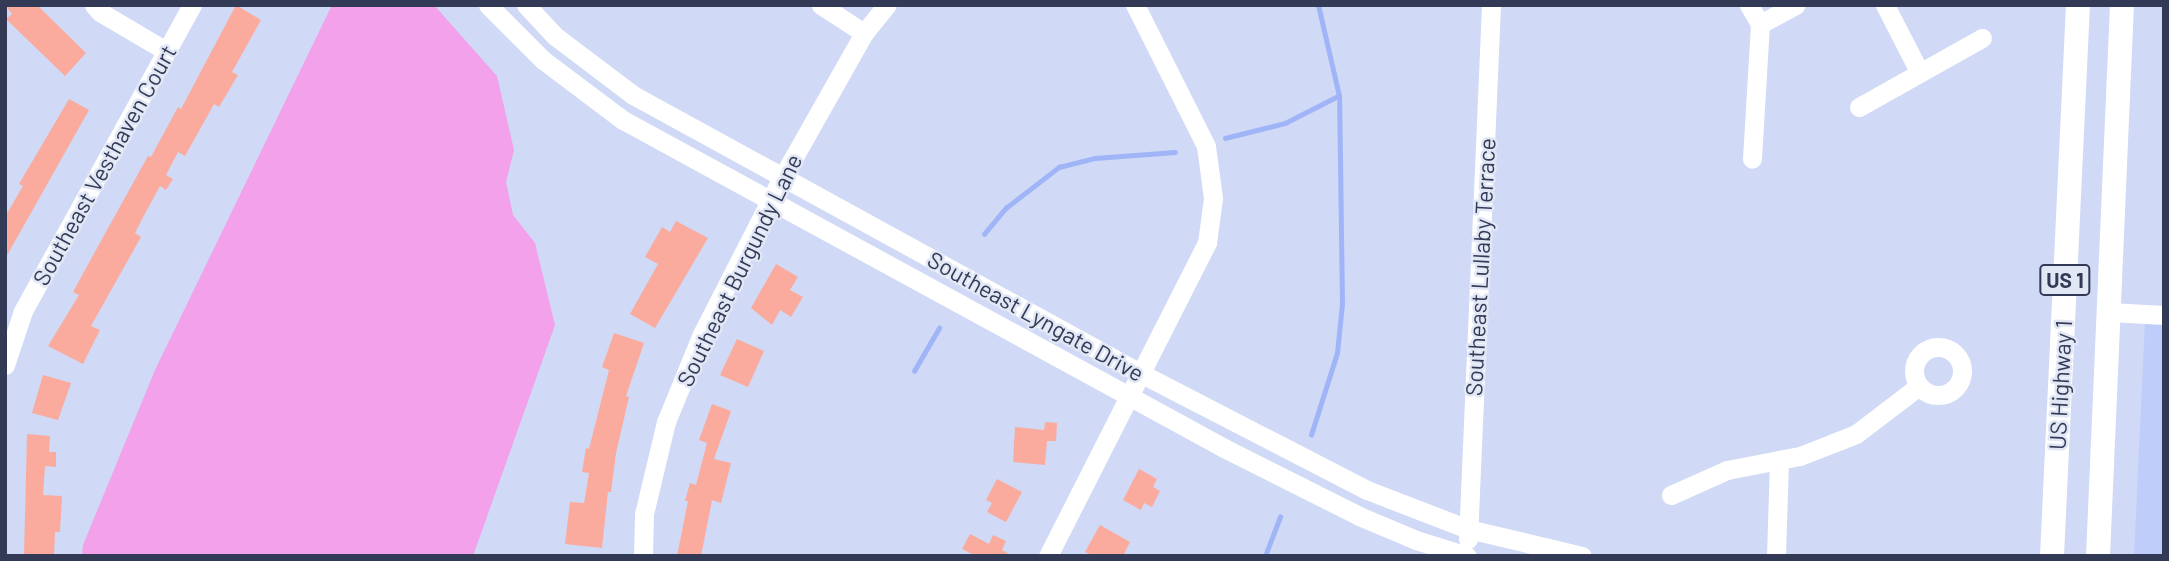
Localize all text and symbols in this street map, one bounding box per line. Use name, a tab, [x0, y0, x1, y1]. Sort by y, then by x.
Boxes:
street label: Southeast Vesthaven Court	[26, 40, 182, 290]
street label: Southeast Lullaby Terrace	[1459, 137, 1501, 397]
street label: Southeast Burgundy Lane	[671, 149, 807, 391]
street label: Southeast Lyngate Drive	[923, 245, 1149, 387]
road number: US 1	[2039, 262, 2091, 298]
street label: US Highway 1	[2043, 320, 2077, 450]

